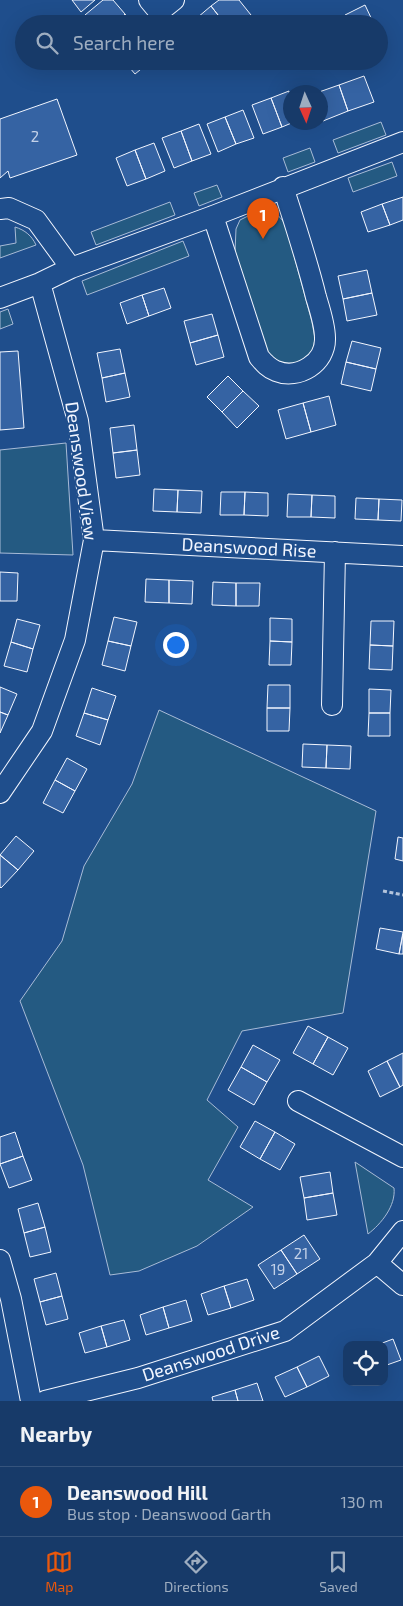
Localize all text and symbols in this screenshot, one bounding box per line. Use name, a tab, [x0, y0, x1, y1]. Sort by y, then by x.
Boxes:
search box	[15, 15, 388, 70]
icon: search	[33, 29, 61, 57]
text: Search here	[73, 31, 175, 54]
north arrow	[283, 85, 328, 130]
house number: 2	[31, 127, 39, 145]
pin: 1	[247, 198, 279, 239]
street label: Deanswood View	[61, 400, 103, 542]
street label: Deanswood Rise	[181, 532, 317, 562]
your location	[163, 632, 189, 658]
house number: 21	[294, 1244, 308, 1262]
house number: 19	[271, 1260, 285, 1278]
street label: Deanswood Drive	[139, 1320, 282, 1386]
map controls	[343, 1341, 388, 1386]
button: locate	[343, 1341, 388, 1386]
text: Nearby	[20, 1421, 92, 1446]
text: Deanswood Hill	[67, 1481, 208, 1504]
text: 1	[33, 1492, 39, 1511]
text: 130 m	[341, 1492, 383, 1511]
text: Bus stop · Deanswood Garth	[67, 1504, 271, 1523]
tab: Map	[45, 1548, 73, 1595]
tab: Directions	[164, 1548, 229, 1595]
tab: Saved	[319, 1548, 358, 1595]

